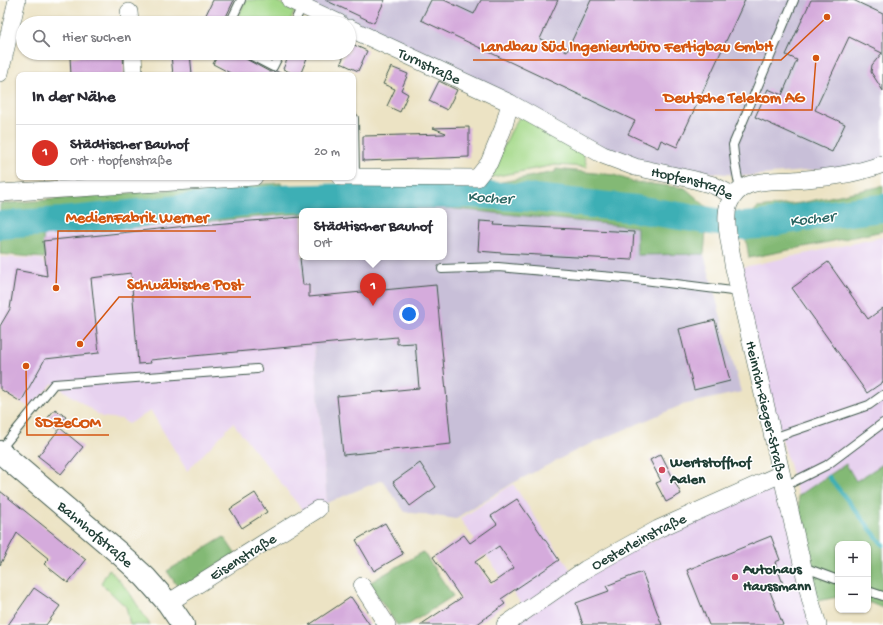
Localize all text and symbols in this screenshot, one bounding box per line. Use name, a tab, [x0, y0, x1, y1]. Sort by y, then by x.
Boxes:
search box	[16, 16, 356, 60]
icon: search	[30, 27, 52, 49]
text: Hier suchen	[62, 29, 131, 47]
callout: Landbau Süd Ingenieurbüro Fertigbau GmbH	[473, 32, 781, 60]
text: Landbau Süd Ingenieurbüro Fertigbau GmbH	[481, 39, 774, 58]
street label: Turnstraße	[394, 45, 463, 90]
callout: Deutsche Telekom AG	[655, 82, 812, 110]
text: In der Nähe	[32, 88, 115, 108]
text: Deutsche Telekom AG	[661, 90, 805, 109]
text: Städtischer Bauhof	[70, 136, 188, 154]
text: 1	[42, 145, 48, 160]
text: 20 m	[314, 145, 340, 160]
text: Ort · Hopfenstraße	[70, 154, 172, 169]
street label: Hopfenstraße	[649, 164, 736, 205]
water label: Kocher	[467, 189, 516, 210]
callout: MedienFabrik Werner	[58, 203, 216, 231]
popup	[299, 208, 447, 260]
water label: Kocher	[789, 208, 839, 233]
text: MedienFabrik Werner	[66, 210, 211, 229]
text: Städtischer Bauhof	[314, 218, 432, 236]
text: Ort	[314, 236, 332, 251]
callout: Schwäbische Post	[119, 269, 251, 297]
pin: 1	[360, 273, 386, 306]
text: Schwäbische Post	[127, 277, 245, 296]
your location	[399, 304, 419, 324]
street label: Heinrich-Rieger-Straße	[740, 339, 790, 482]
callout: SDZeCOM	[27, 407, 109, 435]
text: SDZeCOM	[35, 415, 102, 434]
place label: Wertstoffhof Aalen	[669, 454, 752, 489]
marker: Wertstoffhof Aalen	[657, 465, 667, 475]
street label: Bahnhofstraße	[52, 497, 136, 573]
street label: Oesterleinstraße	[589, 510, 690, 575]
street label: Eisenstraße	[207, 530, 280, 586]
map controls	[835, 541, 871, 613]
button: +	[835, 541, 871, 577]
place label: Autohaus Haussmann	[742, 561, 812, 596]
marker: Autohaus Haussmann	[730, 572, 740, 582]
button: −	[835, 577, 871, 613]

